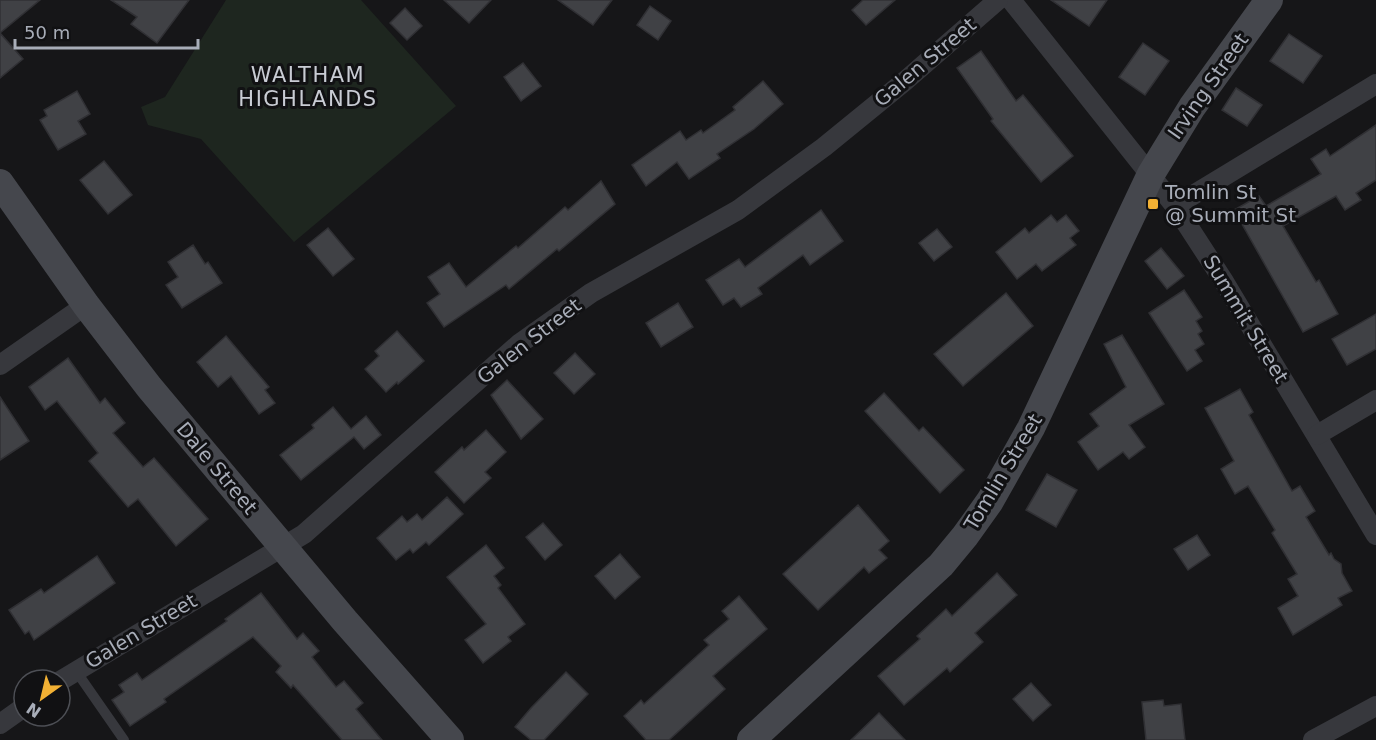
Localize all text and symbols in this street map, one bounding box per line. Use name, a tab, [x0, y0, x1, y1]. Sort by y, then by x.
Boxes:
scale bar	[15, 12, 198, 50]
street label: Galen Street	[869, 12, 981, 112]
text: 50 m	[24, 22, 70, 43]
street label: Irving Street	[1163, 28, 1253, 144]
district label: WALTHAM HIGHLANDS	[238, 63, 378, 111]
place label: Tomlin St @ Summit St	[1164, 180, 1296, 227]
marker: Tomlin St @ Summit St	[1146, 197, 1160, 211]
street label: Summit Street	[1198, 251, 1294, 387]
street label: Galen Street	[472, 293, 586, 389]
street label: Tomlin Street	[958, 409, 1047, 535]
street label: Dale Street	[172, 417, 262, 519]
street label: Galen Street	[81, 588, 201, 674]
north arrow	[12, 668, 72, 728]
text: N	[23, 698, 45, 722]

